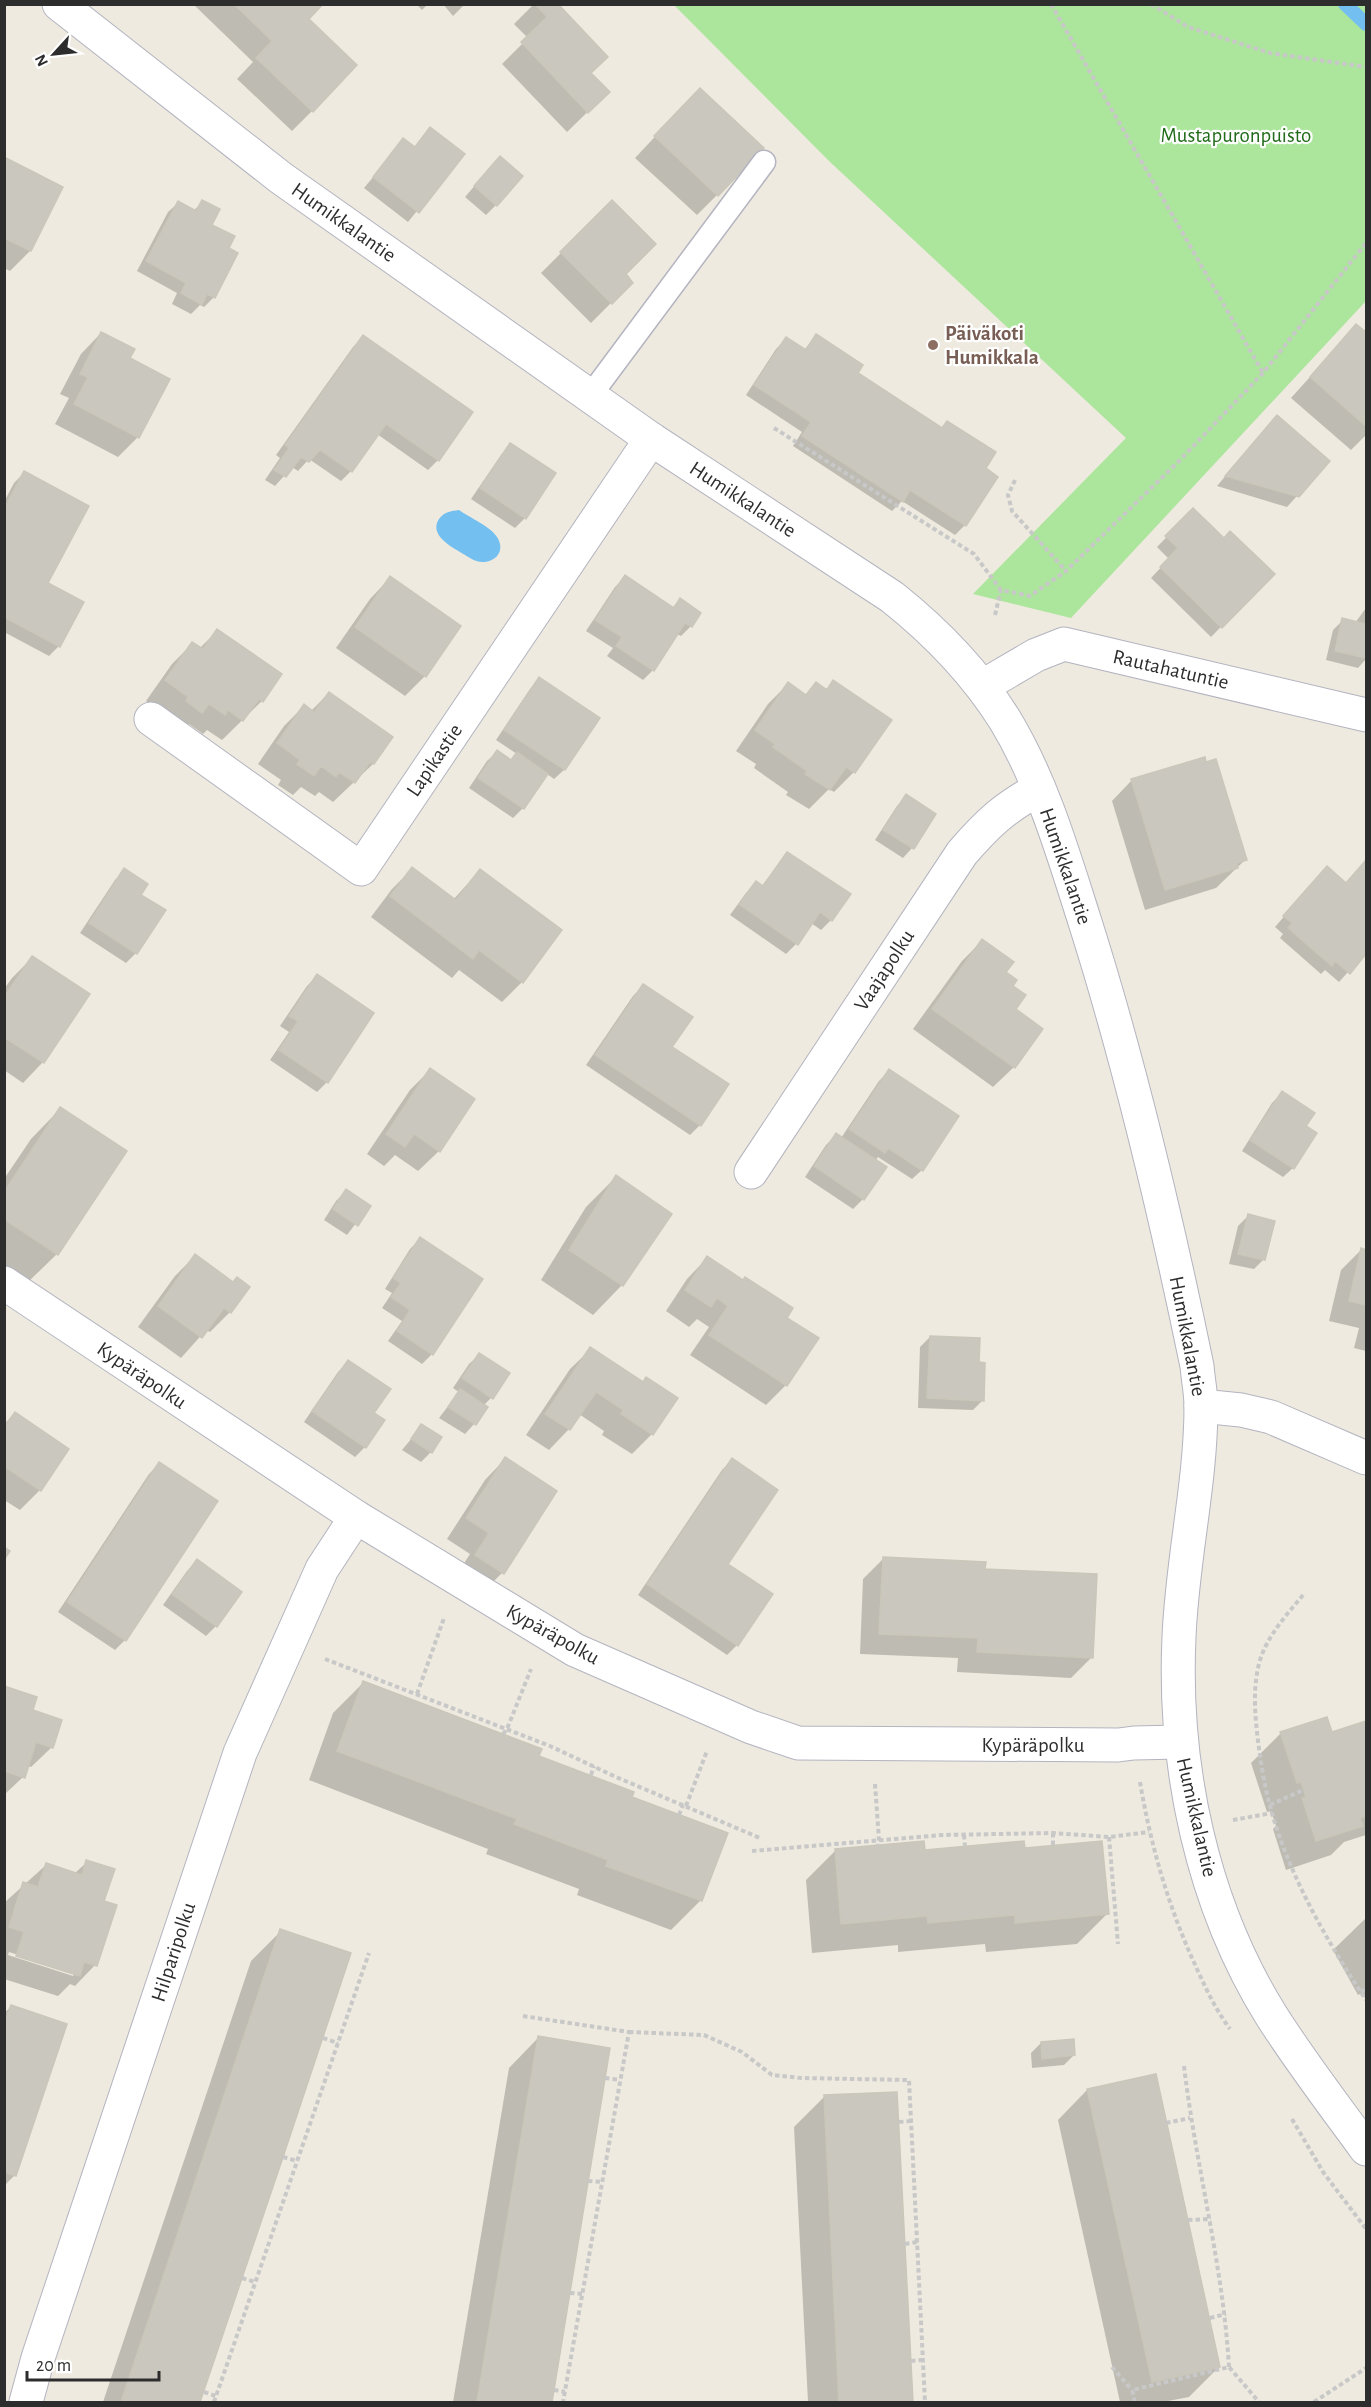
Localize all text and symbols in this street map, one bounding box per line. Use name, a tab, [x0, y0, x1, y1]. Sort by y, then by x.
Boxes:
north arrow	[24, 24, 84, 84]
text: N	[32, 52, 51, 69]
park label: Mustapuronpuisto	[1161, 125, 1311, 146]
street label: Humikkalantie	[288, 179, 400, 266]
place label: Päiväkoti Humikkala	[945, 323, 1039, 368]
marker: Päiväkoti Humikkala	[926, 338, 940, 352]
street label: Humikkalantie	[686, 457, 800, 541]
street label: Rautahatuntie	[1111, 646, 1231, 693]
street label: Lapikastie	[403, 720, 466, 800]
street label: Humikkalantie	[1036, 805, 1095, 927]
street label: Vaajapolku	[851, 926, 918, 1015]
street label: Humikkalantie	[1166, 1274, 1209, 1398]
street label: Kypäräpolku	[93, 1338, 190, 1413]
street label: Kypäräpolku	[503, 1600, 603, 1669]
street label: Kypäräpolku	[982, 1735, 1085, 1756]
street label: Humikkalantie	[1173, 1755, 1220, 1879]
street label: Hilparipolku	[148, 1900, 199, 2004]
scale bar	[27, 2344, 159, 2382]
text: 20 m	[36, 2357, 71, 2375]

